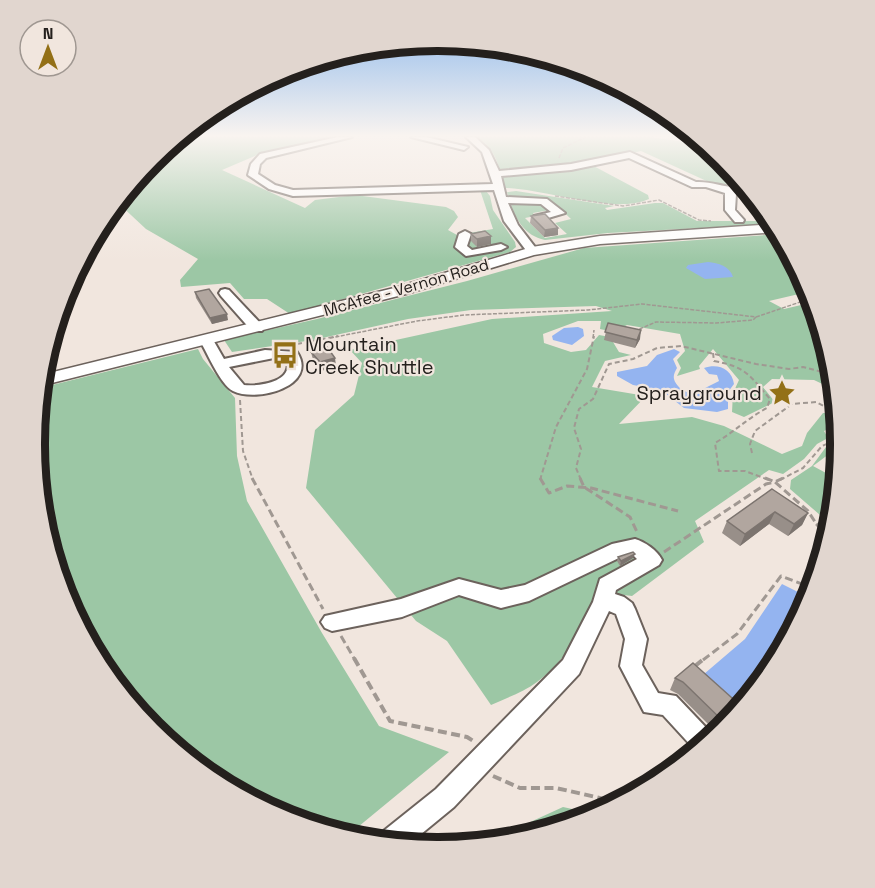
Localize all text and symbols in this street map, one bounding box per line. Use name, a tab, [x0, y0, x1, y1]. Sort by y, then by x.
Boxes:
north arrow	[18, 18, 78, 78]
text: N	[43, 23, 53, 44]
street label: McAfee - Vernon Road	[321, 254, 491, 321]
place label: Mountain Creek Shuttle	[305, 331, 434, 380]
bus stop icon: Mountain Creek Shuttle	[270, 340, 300, 370]
place icon: Sprayground	[767, 378, 797, 408]
place label: Sprayground	[636, 380, 762, 406]

